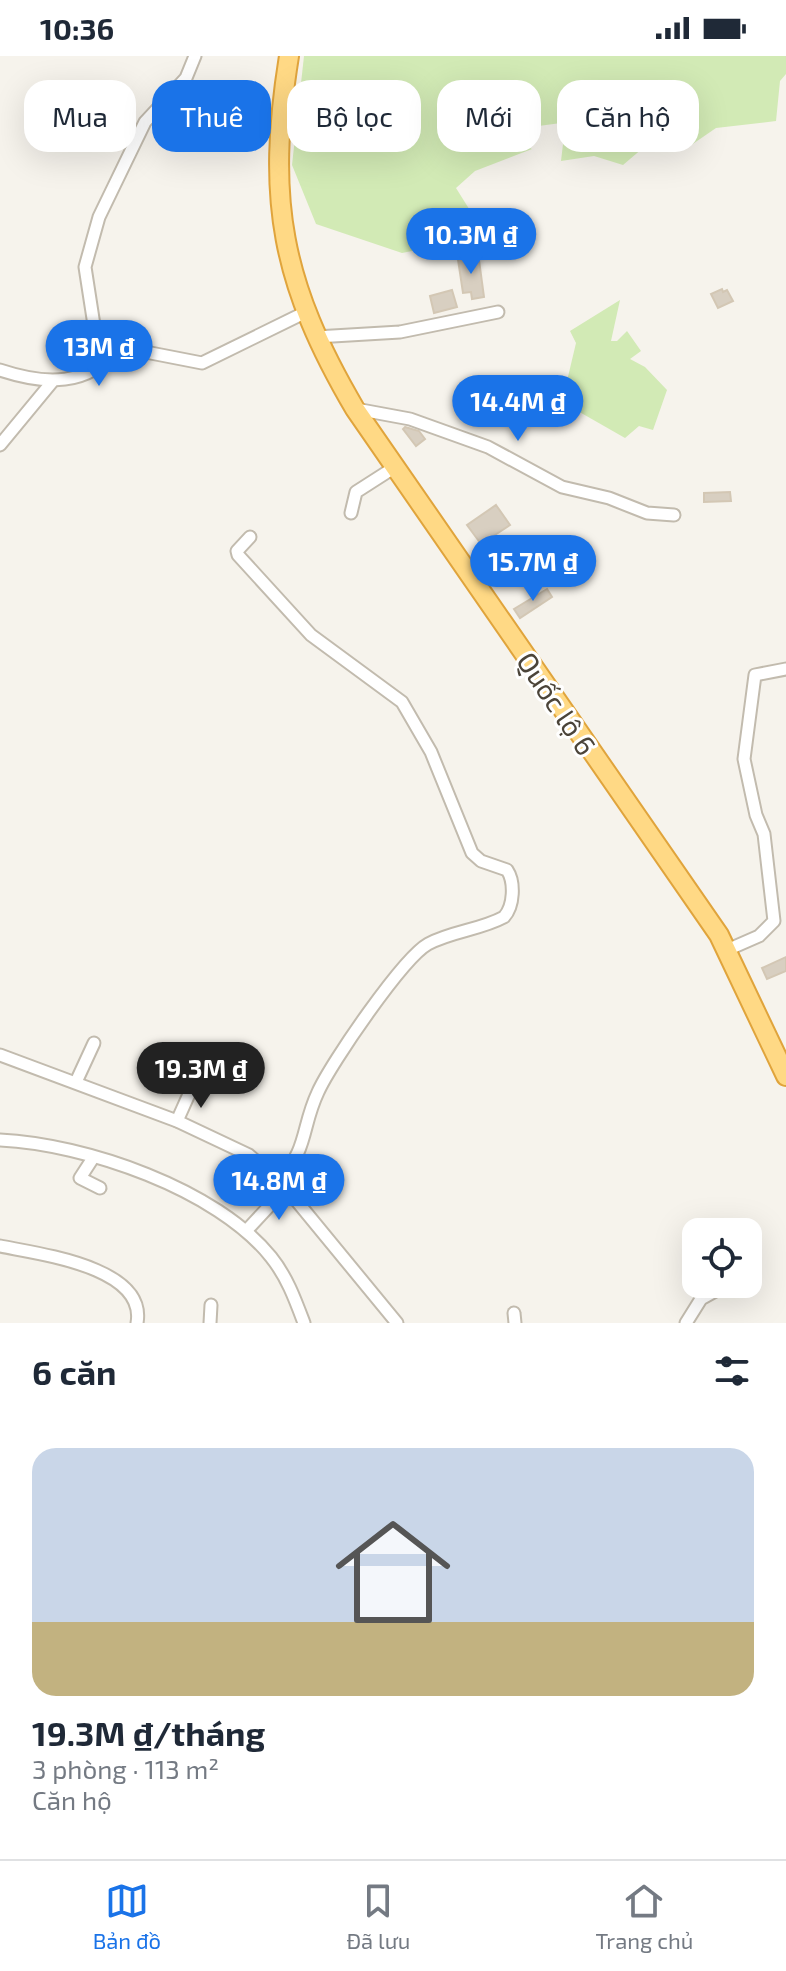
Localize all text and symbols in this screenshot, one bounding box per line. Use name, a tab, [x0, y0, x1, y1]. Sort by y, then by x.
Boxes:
text: 10:36	[40, 10, 114, 46]
chip: Mua	[24, 80, 136, 152]
chip: Thuê	[152, 80, 271, 152]
chip: Bộ lọc	[287, 80, 421, 152]
chip: Mới	[437, 80, 541, 152]
chip: Căn hộ	[557, 80, 699, 152]
pin: 10.3M ₫	[397, 208, 545, 276]
text: 10.3M ₫	[424, 218, 518, 249]
pin: 13M ₫	[43, 320, 155, 388]
text: 13M ₫	[64, 330, 134, 361]
pin: 14.4M ₫	[444, 375, 592, 443]
text: 14.4M ₫	[470, 385, 566, 416]
pin: 15.7M ₫	[459, 535, 607, 603]
text: 15.7M ₫	[488, 545, 578, 576]
street label: Quốc lộ 6	[510, 645, 604, 761]
pin: 19.3M ₫	[127, 1042, 275, 1110]
text: 19.3M ₫	[155, 1052, 247, 1083]
pin: 14.8M ₫	[205, 1154, 353, 1222]
text: 14.8M ₫	[231, 1164, 327, 1195]
map controls	[682, 1218, 762, 1298]
button: locate	[682, 1218, 762, 1298]
icon: filters	[710, 1349, 754, 1393]
text: 6 căn	[32, 1351, 117, 1392]
icon: home	[321, 1500, 465, 1644]
text: 19.3M ₫/tháng	[32, 1712, 265, 1753]
text: 3 phòng · 113 m²	[32, 1753, 219, 1784]
text: Căn hộ	[32, 1784, 112, 1815]
tab: Bản đồ	[93, 1879, 161, 1953]
tab: Đã lưu	[346, 1879, 410, 1953]
tab: Trang chủ	[596, 1879, 693, 1953]

